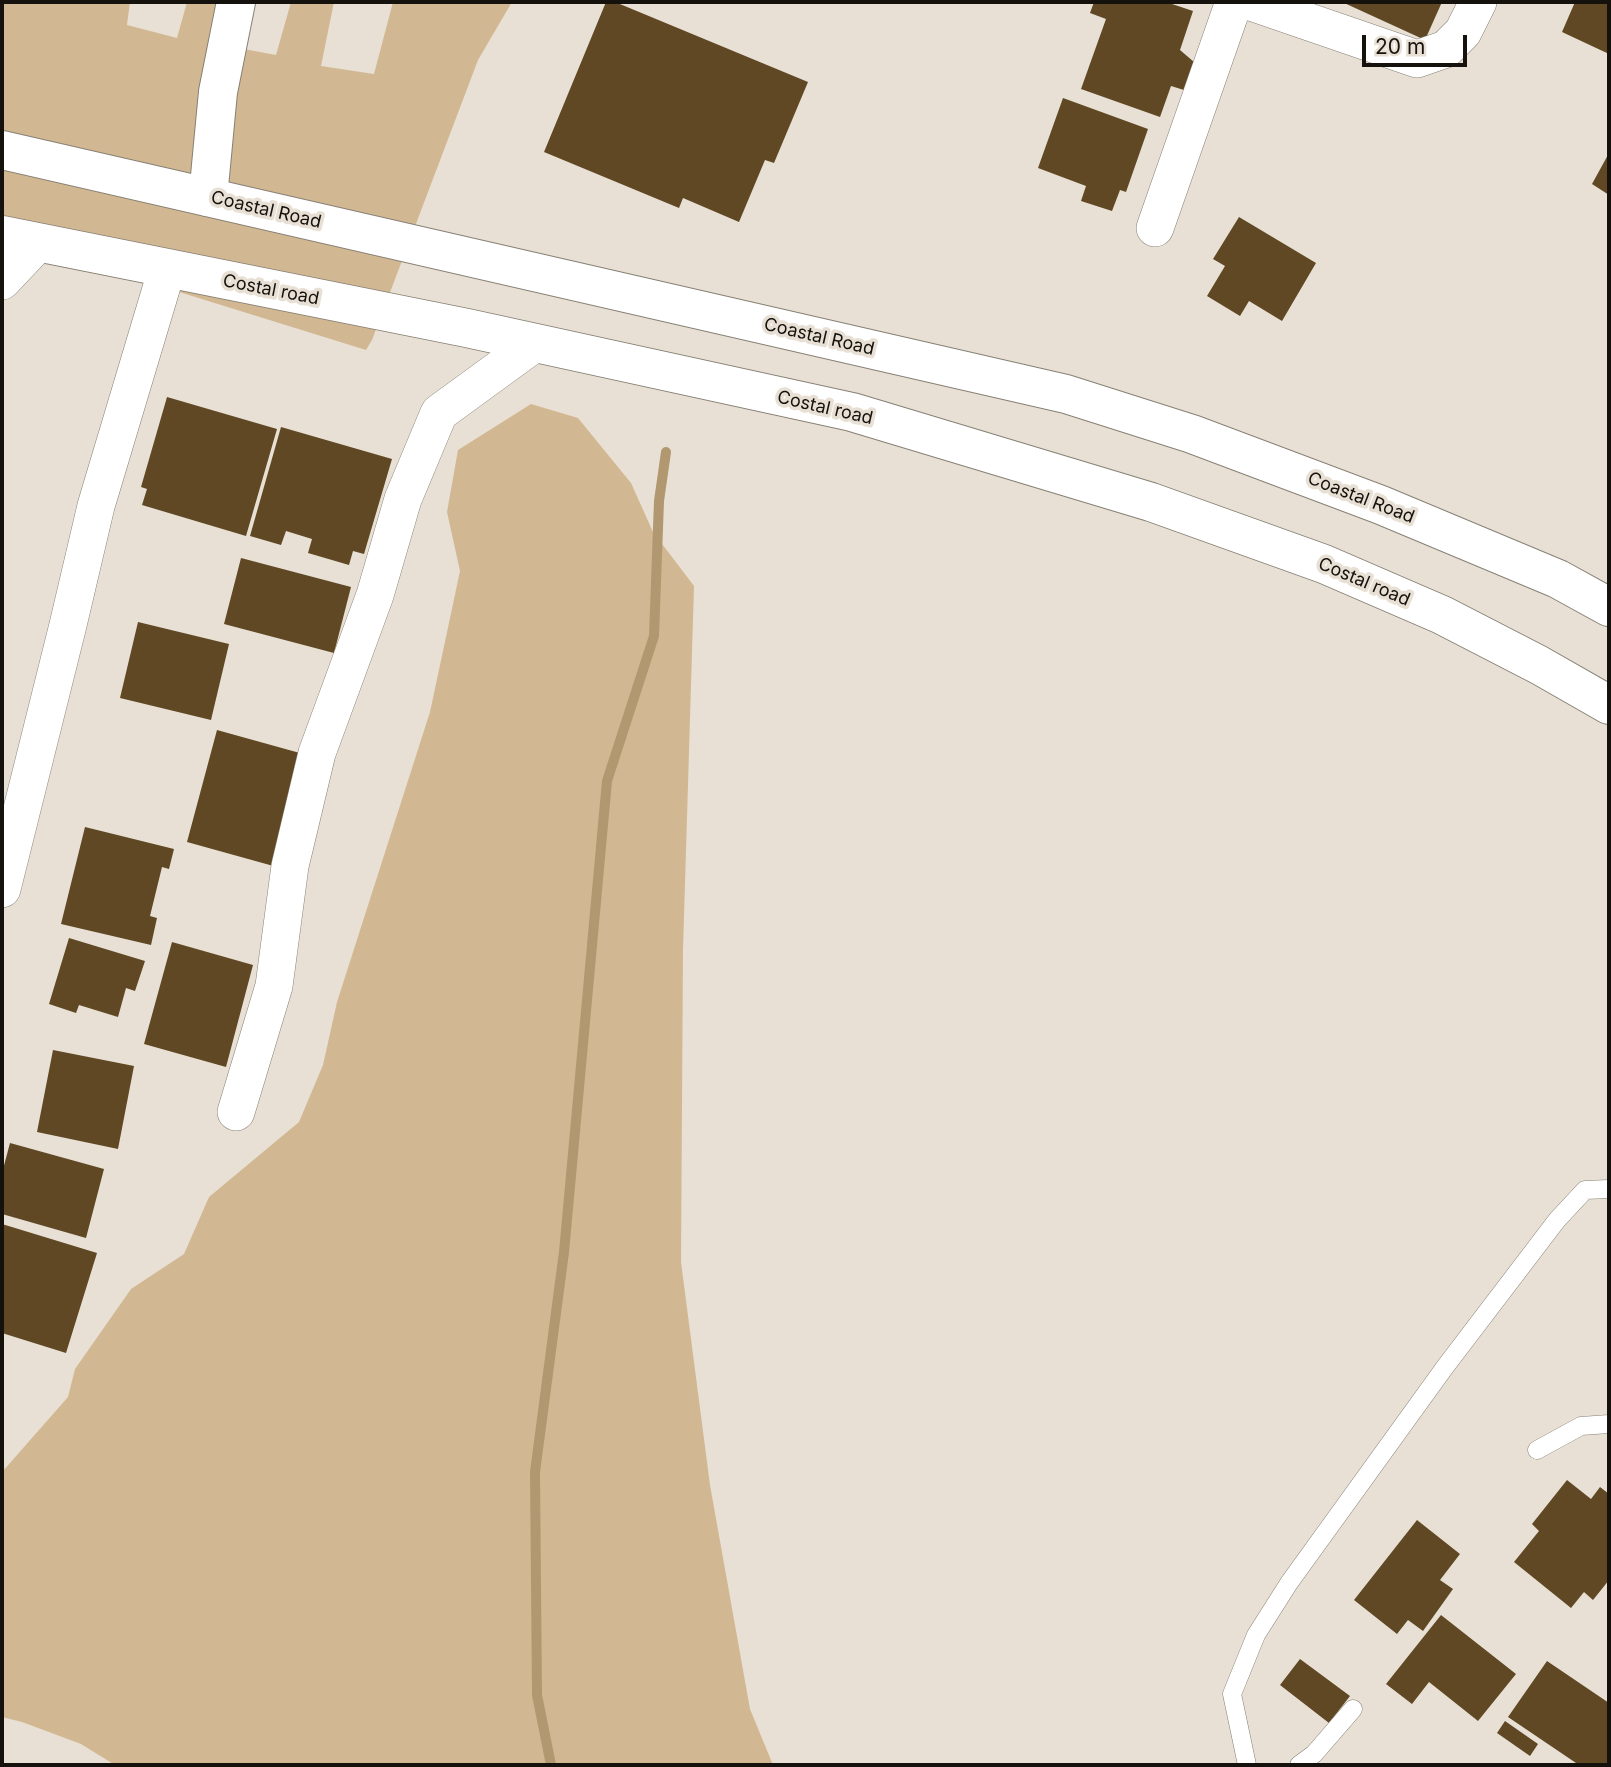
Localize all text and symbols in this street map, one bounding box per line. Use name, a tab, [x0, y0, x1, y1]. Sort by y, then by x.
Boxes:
scale bar	[1366, 21, 1471, 65]
text: 20 m	[1375, 34, 1425, 59]
street label: Coastal Road	[209, 187, 323, 233]
street label: Costal road	[221, 270, 321, 310]
street label: Coastal Road	[762, 314, 876, 360]
street label: Costal road	[775, 387, 875, 429]
street label: Coastal Road	[1305, 468, 1417, 528]
street label: Costal road	[1315, 553, 1413, 611]

